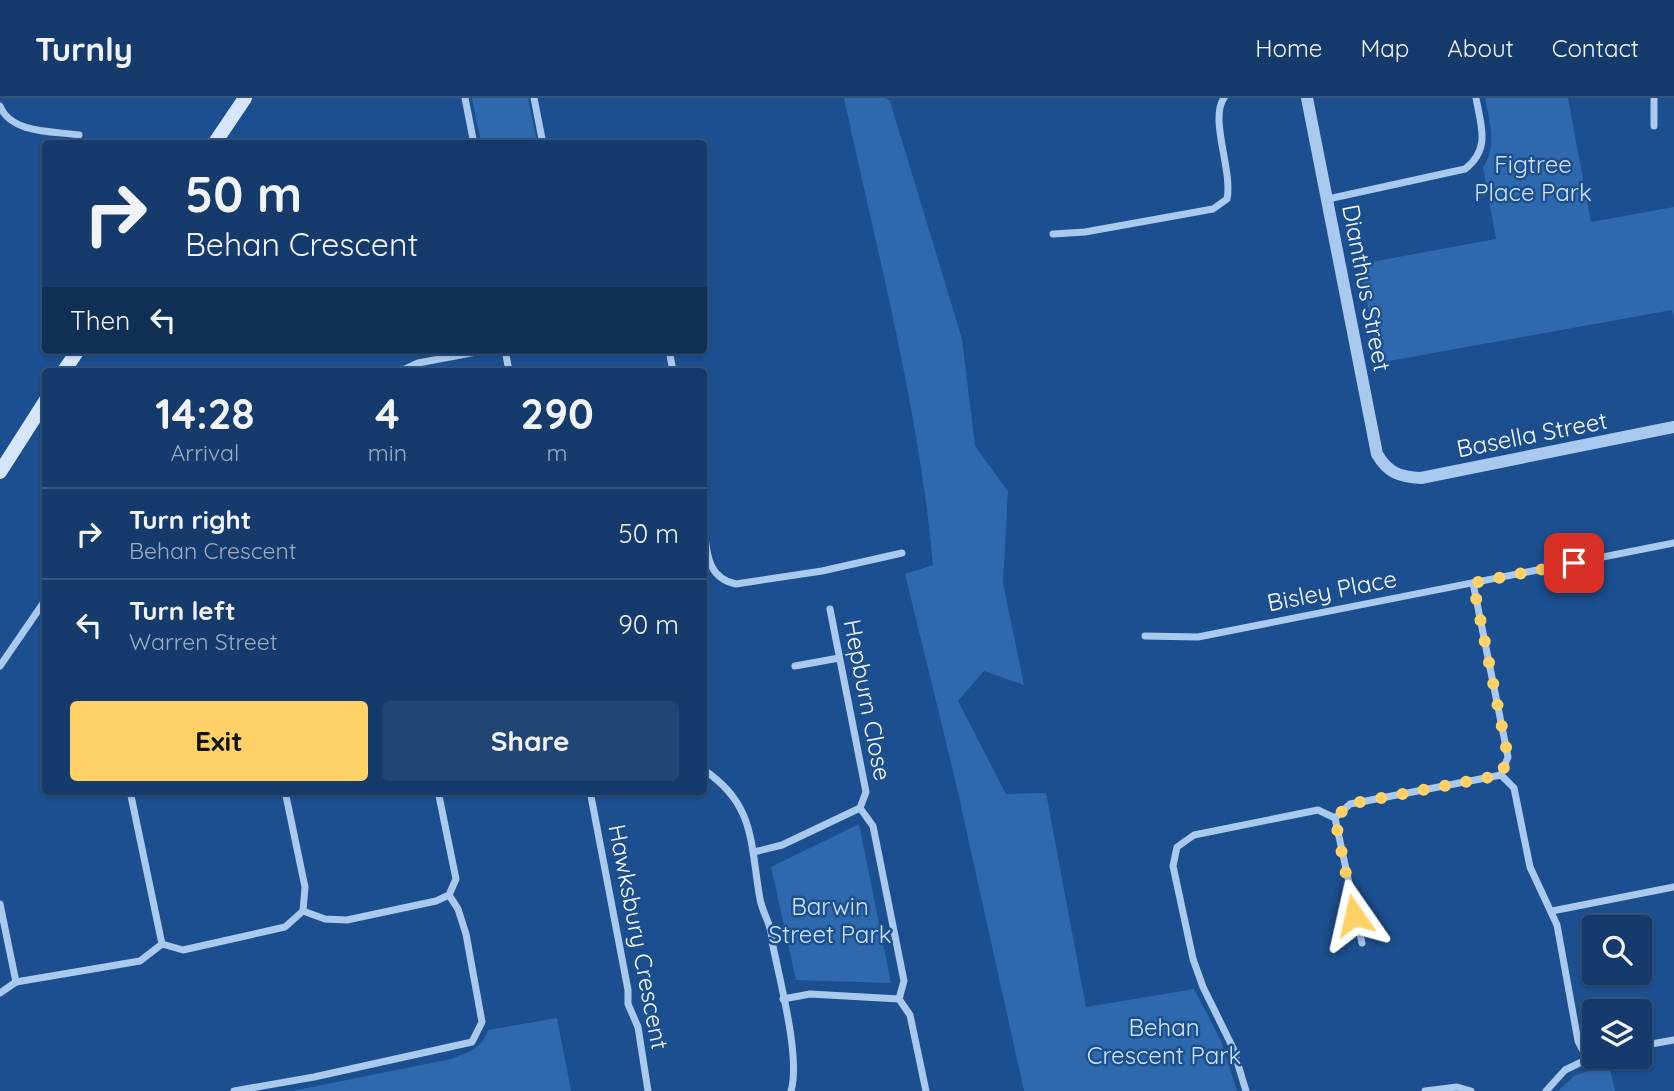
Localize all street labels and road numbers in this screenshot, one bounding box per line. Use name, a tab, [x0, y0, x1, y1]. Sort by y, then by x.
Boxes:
street label: Dianthus Street	[1336, 202, 1398, 374]
street label: Basella Street	[1454, 405, 1610, 463]
street label: Bisley Place	[1265, 563, 1399, 617]
street label: Hepburn Close	[838, 617, 898, 783]
street label: Hawksbury Crescent	[602, 822, 676, 1052]

